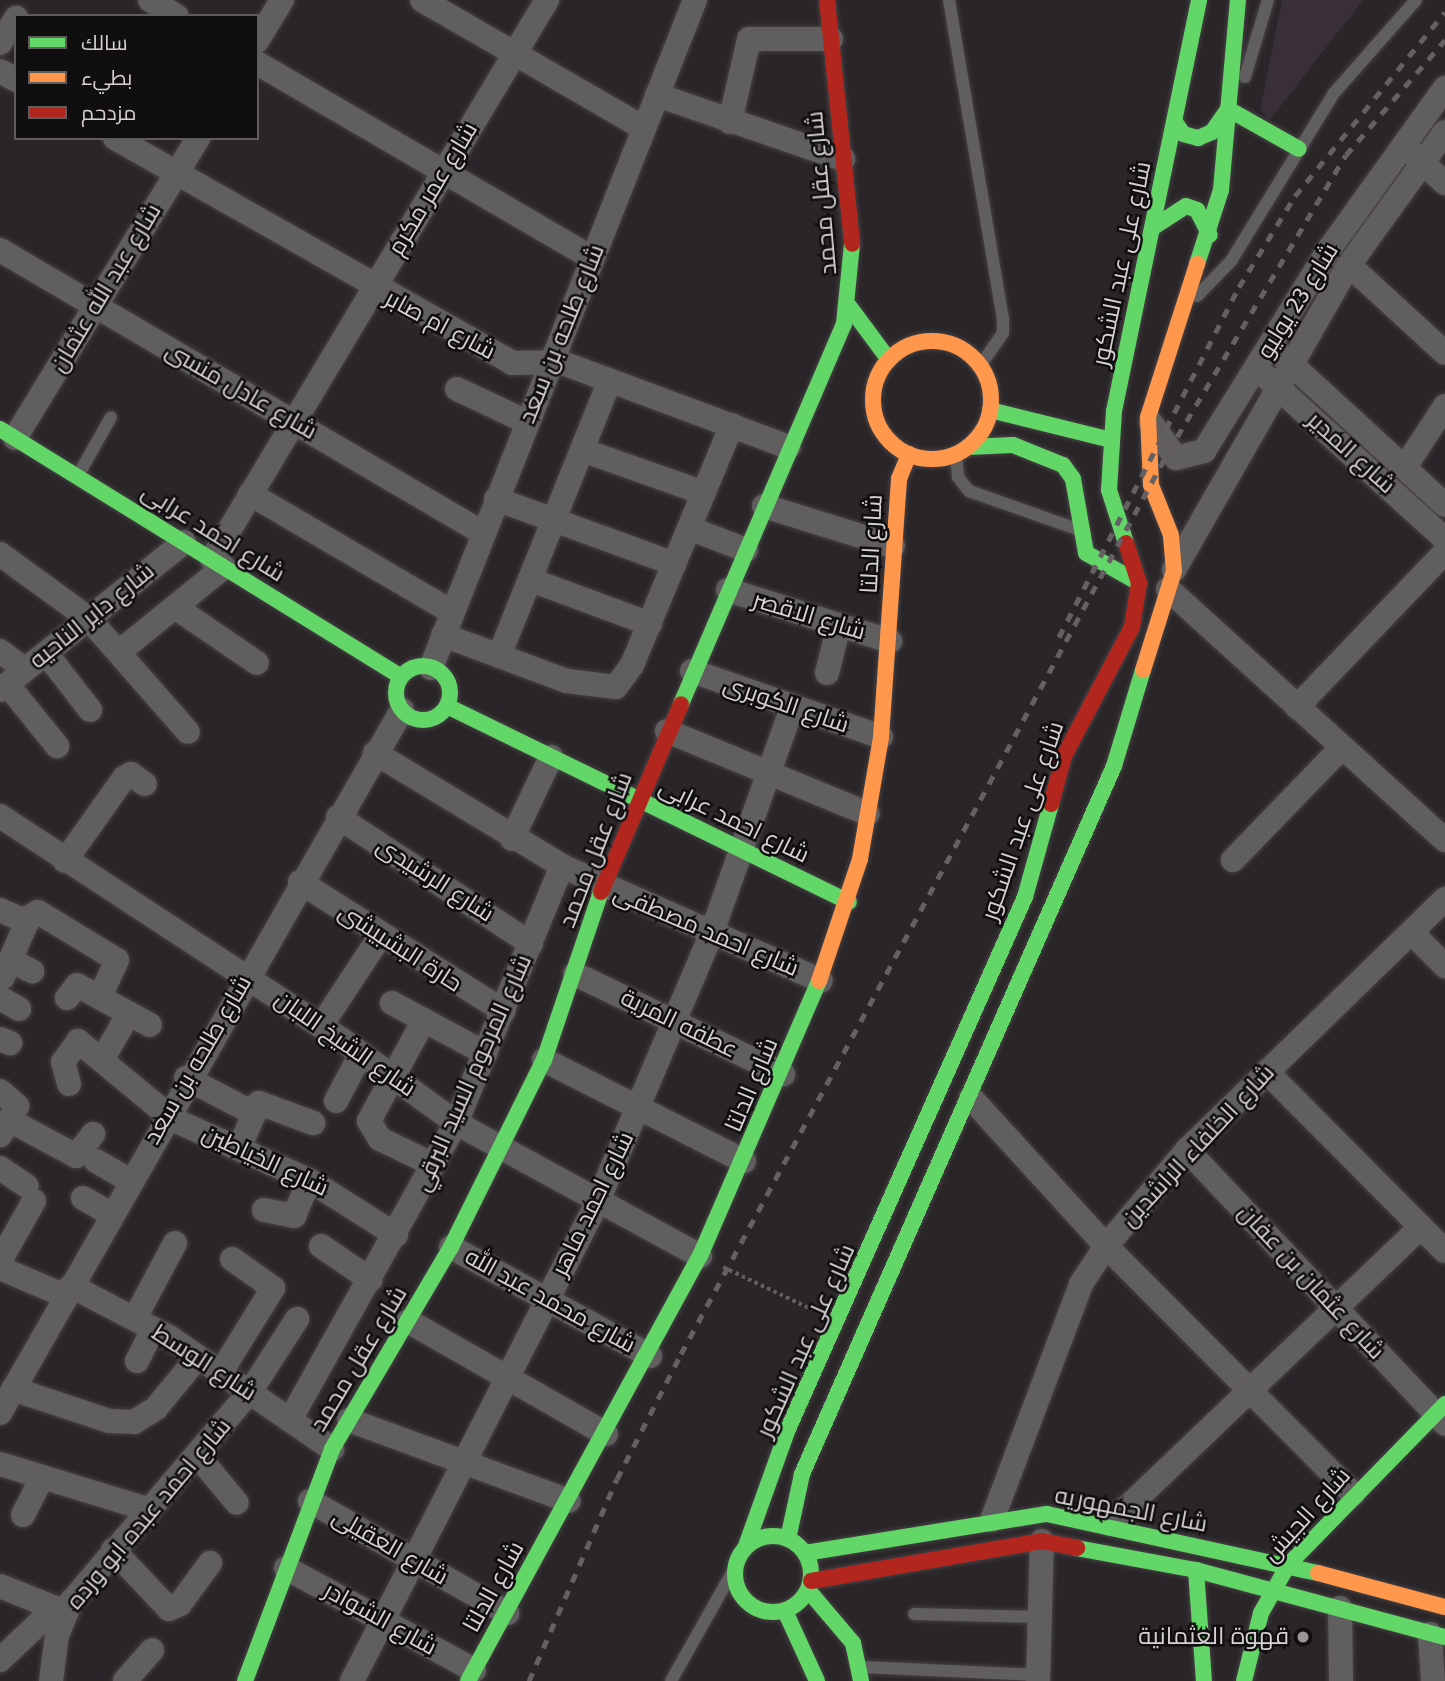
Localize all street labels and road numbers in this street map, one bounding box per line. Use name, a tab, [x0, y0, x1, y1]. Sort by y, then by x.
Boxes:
street label: شارع عقل محمد	[800, 110, 844, 276]
street label: شارع عمر مكرم	[382, 117, 484, 261]
street label: شارع على عبد الشكور	[1086, 159, 1158, 369]
street label: شارع عبد الله عثمان	[44, 198, 168, 378]
street label: شارع 23 يوليو	[1251, 238, 1345, 364]
street label: شارع طلحه بن سعد	[513, 240, 611, 428]
street label: شارع ام صابر	[380, 284, 500, 366]
street label: شارع عادل منسى	[160, 336, 322, 446]
street label: شارع المدير	[1301, 406, 1401, 500]
street label: شارع احمد عرابى	[136, 477, 290, 589]
street label: شارع الدلتا	[855, 494, 889, 594]
street label: شارع داير الناحيه	[24, 557, 160, 675]
street label: شارع الاقصر	[749, 585, 869, 647]
street label: شارع الكوبرى	[720, 670, 852, 740]
street label: شارع على عبد الشكور	[975, 718, 1071, 924]
street label: شارع عقل محمد	[553, 768, 639, 932]
street label: شارع احمد عرابى	[654, 772, 814, 870]
street label: شارع الرشيدى	[371, 831, 499, 929]
street label: شارع احمد مصطفى	[609, 879, 803, 983]
street label: حارة البشبيشى	[333, 897, 467, 999]
street label: شارع المرحوم السيد البرقي	[408, 950, 538, 1196]
street label: شارع طلحه بن سعد	[138, 970, 258, 1150]
street label: عطفه المرية	[616, 983, 742, 1065]
street label: شارع الشيخ اللبان	[269, 985, 421, 1103]
street label: شارع الدلتا	[719, 1034, 785, 1136]
street label: شارع الخلفاء الراشدين	[1115, 1059, 1281, 1233]
street label: شارع الخياطين	[197, 1119, 333, 1203]
street label: شارع احمد ماهر	[546, 1127, 640, 1281]
street label: شارع عثمان بن عفان	[1232, 1198, 1390, 1366]
street label: شارع على عبد الشكور	[750, 1240, 862, 1442]
street label: شارع محمد عبد الله	[460, 1242, 640, 1360]
street label: شارع عقل محمد	[304, 1281, 414, 1437]
street label: شارع الوسط	[146, 1319, 262, 1407]
street label: شارع احمد عبده ابو ورده	[61, 1413, 237, 1615]
street label: شارع الجيش	[1257, 1462, 1357, 1568]
street label: شارع الجمهوريه	[1052, 1481, 1210, 1539]
street label: شارع العقيلى	[327, 1502, 453, 1592]
street label: شارع الدلتا	[457, 1537, 531, 1637]
street label: شارع الشوادر	[318, 1576, 442, 1662]

